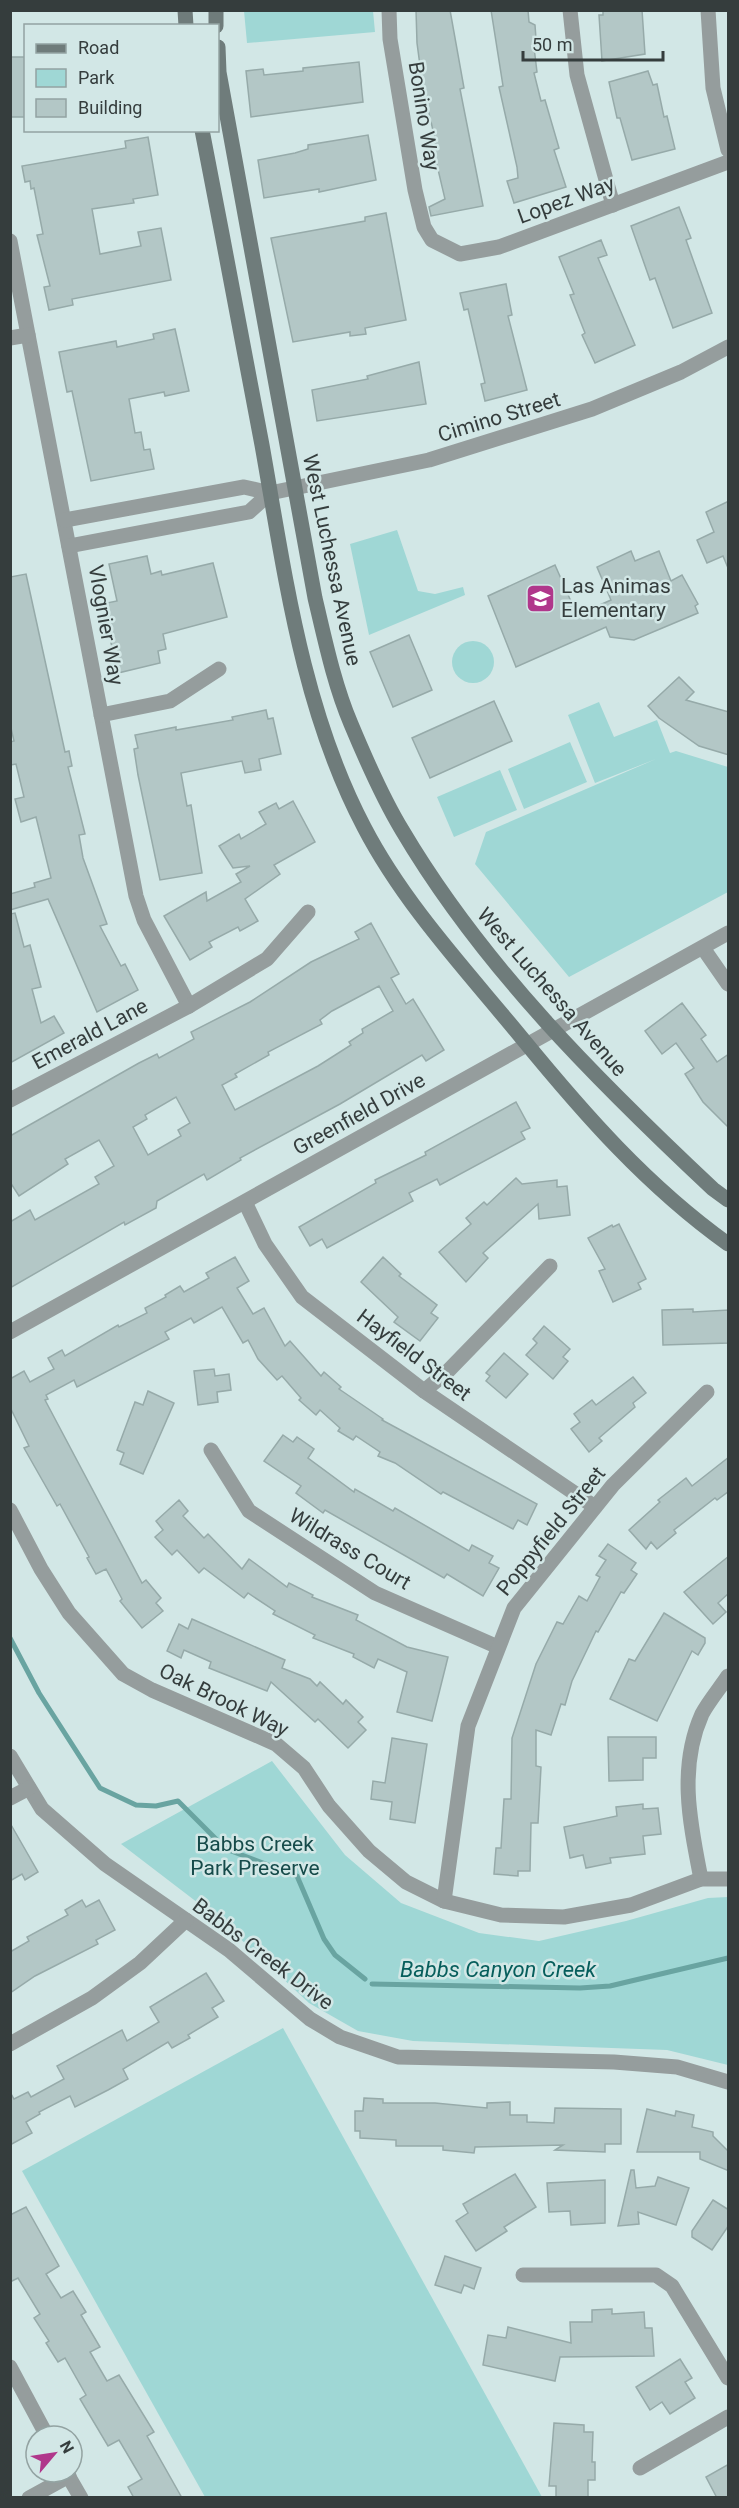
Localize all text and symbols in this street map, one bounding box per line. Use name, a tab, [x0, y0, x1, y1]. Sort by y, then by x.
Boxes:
legend	[24, 24, 219, 132]
scale bar	[523, 24, 662, 62]
text: 50 m	[532, 34, 572, 55]
text: Road	[78, 37, 119, 58]
street label: Bonino Way	[404, 60, 444, 172]
text: Park	[78, 67, 115, 88]
text: Building	[78, 97, 142, 118]
street label: Lopez Way	[514, 171, 618, 229]
street label: Cimino Street	[435, 387, 563, 447]
street label: West Luchessa Avenue	[298, 452, 366, 668]
street label: Vlognier Way	[84, 563, 128, 687]
place label: Las Animas Elementary	[561, 574, 671, 622]
school or university icon: Las Animas Elementary	[524, 582, 556, 614]
street label: West Luchessa Avenue	[472, 903, 632, 1081]
street label: Emerald Lane	[28, 994, 152, 1074]
street label: Greenfield Drive	[289, 1068, 429, 1160]
street label: Hayfield Street	[352, 1304, 476, 1406]
street label: Poppyfield Street	[492, 1462, 610, 1600]
street label: Wildrass Court	[285, 1503, 415, 1595]
street label: Oak Brook Way	[155, 1658, 293, 1742]
park label: Babbs Creek Park Preserve	[190, 1832, 320, 1880]
street label: Babbs Creek Drive	[188, 1893, 338, 2015]
water label: Babbs Canyon Creek	[400, 1957, 597, 1982]
north arrow	[24, 2424, 84, 2484]
text: N	[56, 2437, 78, 2457]

